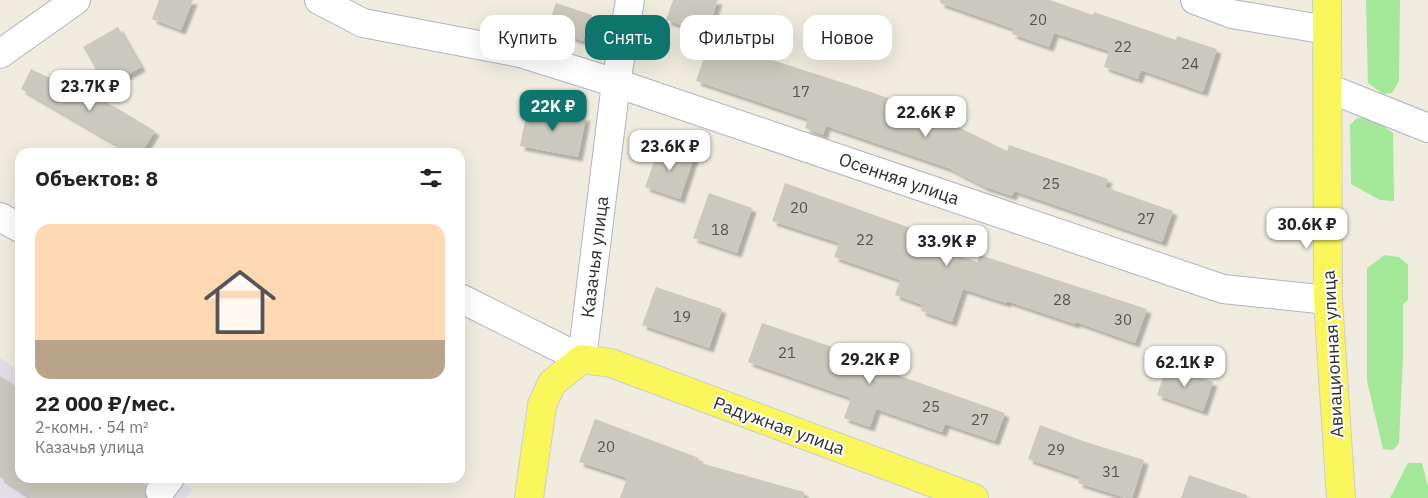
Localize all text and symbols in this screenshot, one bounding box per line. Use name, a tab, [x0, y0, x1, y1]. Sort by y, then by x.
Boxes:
house number: 20	[1029, 10, 1047, 29]
chip: Купить	[480, 15, 575, 60]
chip: Снять	[585, 15, 670, 60]
chip: Фильтры	[680, 15, 793, 60]
chip: Новое	[803, 15, 892, 60]
house number: 22	[1114, 37, 1132, 56]
house number: 24	[1181, 54, 1199, 73]
pin: 23.7K ₽	[44, 70, 136, 112]
text: 23.7K ₽	[60, 76, 120, 96]
house number: 17	[792, 82, 810, 101]
pin: 22K ₽	[518, 90, 588, 132]
text: 22K ₽	[531, 96, 575, 116]
pin: 22.6K ₽	[880, 96, 972, 138]
text: 22.6K ₽	[896, 102, 956, 122]
pin: 23.6K ₽	[624, 130, 716, 172]
text: 23.6K ₽	[640, 136, 700, 156]
street label: Осенняя улица	[836, 147, 963, 210]
text: Объектов: 8	[35, 164, 158, 192]
icon: filters	[417, 164, 445, 192]
house number: 25	[1042, 174, 1060, 193]
street label: Казачья улица	[576, 194, 613, 319]
house number: 20	[790, 198, 808, 217]
pin: 30.6K ₽	[1261, 208, 1353, 250]
house number: 27	[1137, 209, 1155, 228]
text: 30.6K ₽	[1277, 214, 1337, 234]
house number: 18	[711, 220, 729, 239]
pin: 33.9K ₽	[901, 224, 993, 267]
house number: 22	[856, 230, 874, 249]
text: 33.9K ₽	[917, 231, 977, 251]
icon: home	[195, 257, 285, 347]
street label: Авиационная улица	[1317, 269, 1348, 438]
house number: 28	[1053, 290, 1071, 309]
house number: 19	[673, 307, 691, 326]
house number: 30	[1114, 310, 1132, 329]
pin: 29.2K ₽	[824, 342, 916, 385]
house number: 21	[778, 343, 796, 362]
pin: 62.1K ₽	[1139, 346, 1231, 388]
text: 29.2K ₽	[840, 349, 900, 369]
text: 62.1K ₽	[1155, 352, 1215, 372]
text: 22 000 ₽/мес.	[35, 389, 176, 417]
street label: Радужная улица	[710, 391, 848, 460]
house number: 25	[922, 397, 940, 416]
house number: 27	[971, 410, 989, 429]
text: 2-комн. · 54 m²	[35, 417, 149, 437]
text: Казачья улица	[35, 437, 144, 457]
house number: 20	[597, 437, 615, 456]
house number: 29	[1047, 440, 1065, 459]
house number: 31	[1102, 462, 1120, 481]

